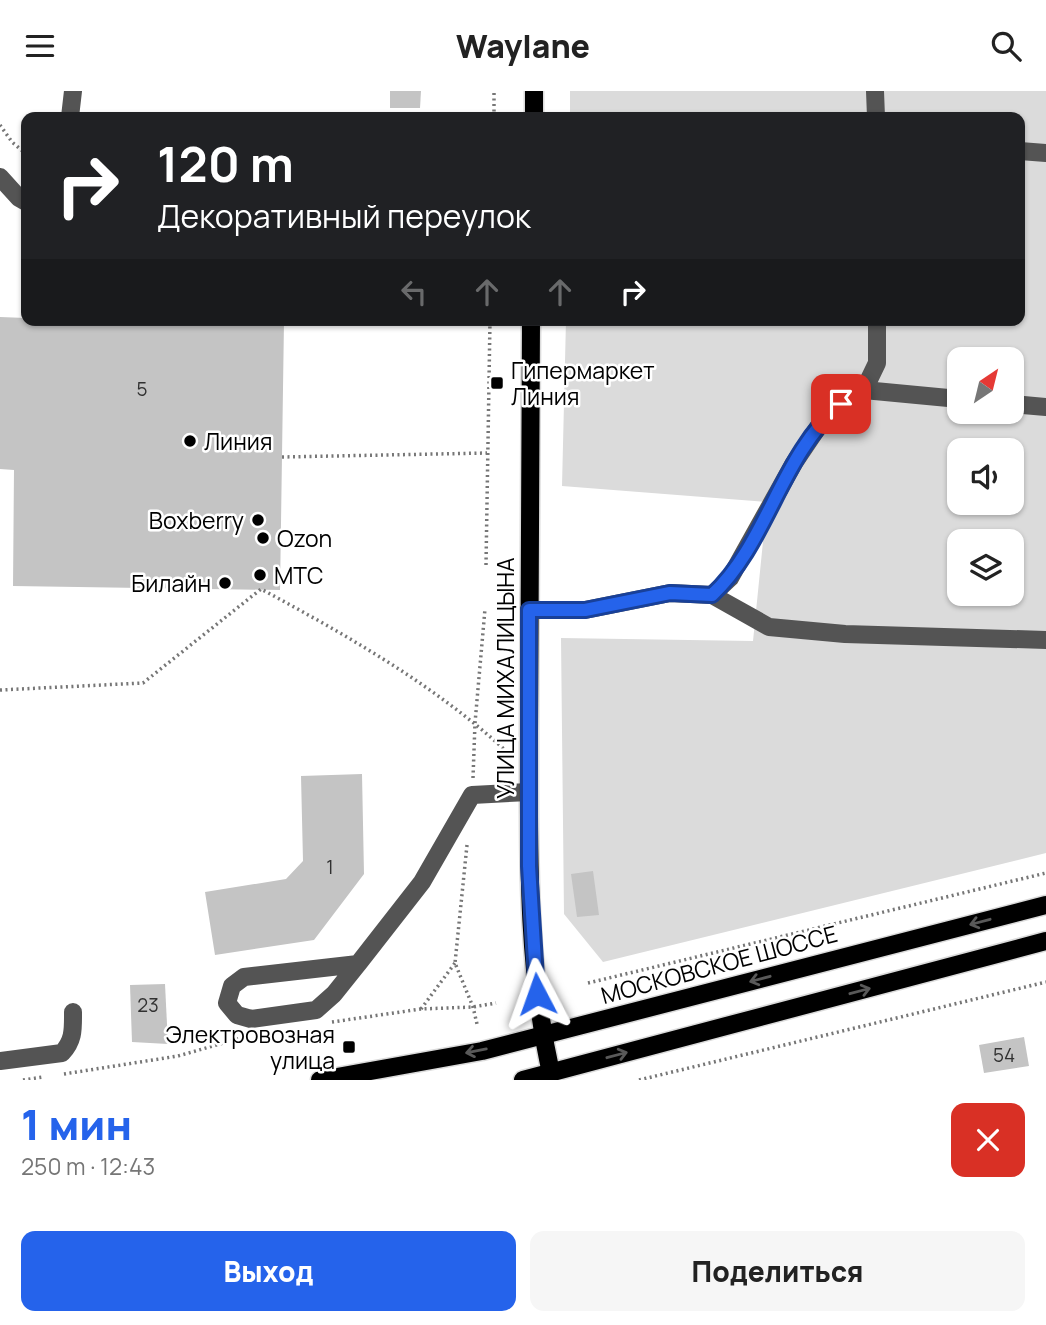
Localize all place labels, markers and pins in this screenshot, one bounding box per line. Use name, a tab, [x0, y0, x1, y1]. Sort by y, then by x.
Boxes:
place label: Гипермаркет Линия	[511, 354, 655, 412]
pin	[811, 374, 871, 434]
marker: Гипермаркет Линия	[489, 375, 505, 391]
place label: Линия	[204, 425, 273, 457]
marker: Линия	[182, 433, 198, 449]
place label: Boxberry	[149, 504, 244, 536]
marker: Boxberry	[250, 512, 266, 528]
place label: Ozon	[277, 522, 332, 554]
marker: Ozon	[255, 530, 271, 546]
place label: МТС	[274, 559, 324, 591]
place label: Билайн	[131, 567, 211, 599]
marker: МТС	[252, 567, 268, 583]
marker: Билайн	[217, 575, 233, 591]
place label: Электровозная улица	[165, 1018, 335, 1076]
marker: Электровозная улица	[341, 1039, 357, 1055]

